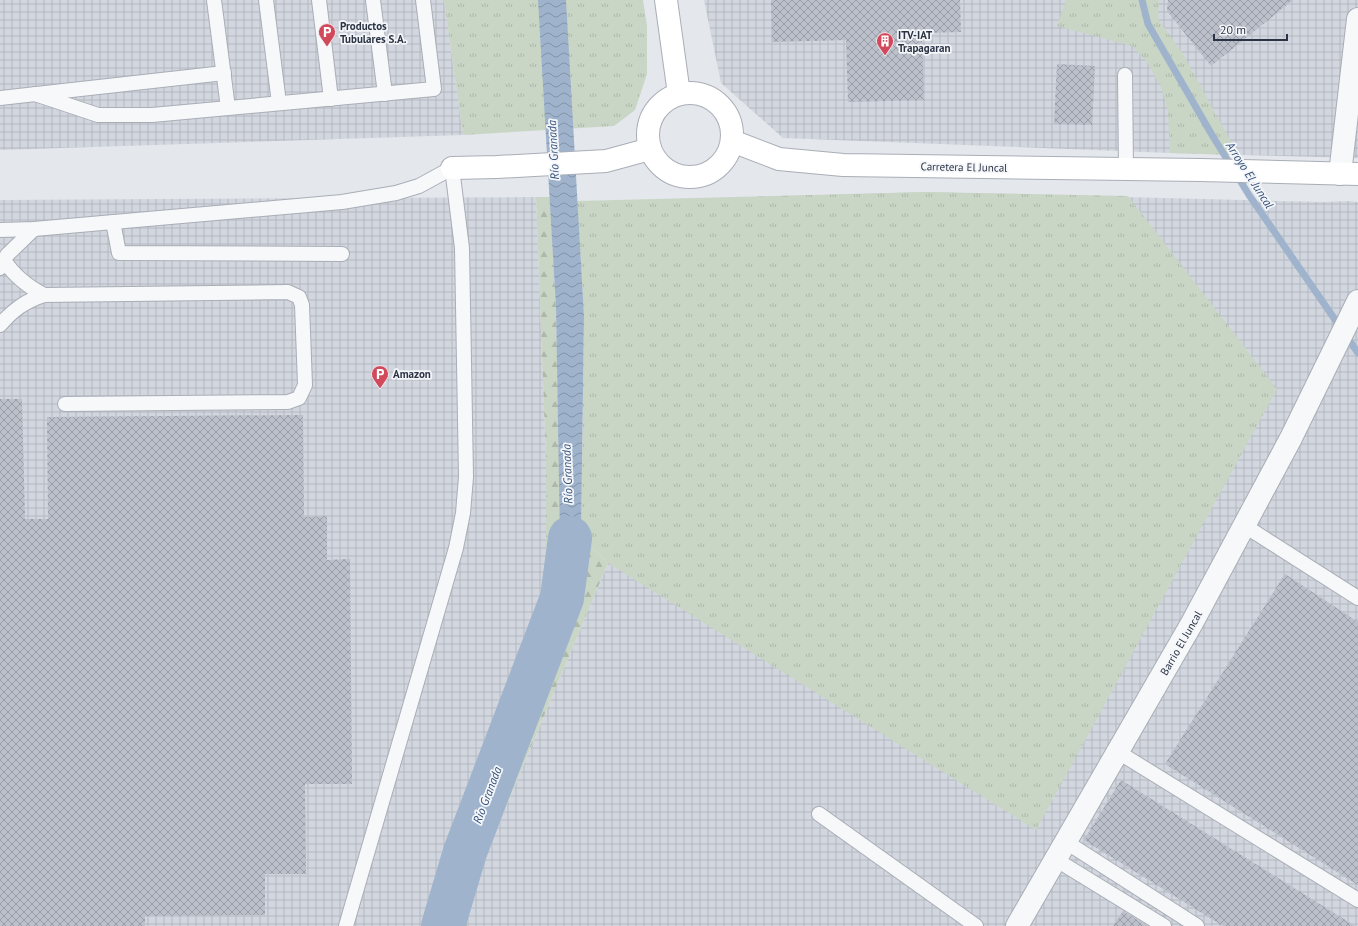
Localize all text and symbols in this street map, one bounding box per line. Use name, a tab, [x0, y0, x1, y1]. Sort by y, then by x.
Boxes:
scale bar	[1214, 16, 1287, 42]
place label: Productos Tubulares S.A.	[340, 19, 407, 46]
parking icon: Productos Tubulares S.A.	[317, 22, 337, 47]
text: 20 m	[1220, 22, 1246, 37]
place label: ITV-IAT Trapagaran	[898, 28, 950, 55]
building icon: ITV-IAT Trapagaran	[875, 31, 895, 56]
water label: Río Granada	[544, 120, 562, 180]
water label: Arroyo El Juncal	[1222, 138, 1278, 212]
street label: Carretera El Juncal	[920, 159, 1008, 175]
parking icon: Amazon	[370, 364, 390, 389]
place label: Amazon	[393, 367, 431, 381]
water label: Río Granada	[558, 444, 576, 504]
street label: Barrio El Juncal	[1157, 608, 1205, 678]
water label: Río Granada	[469, 764, 505, 826]

